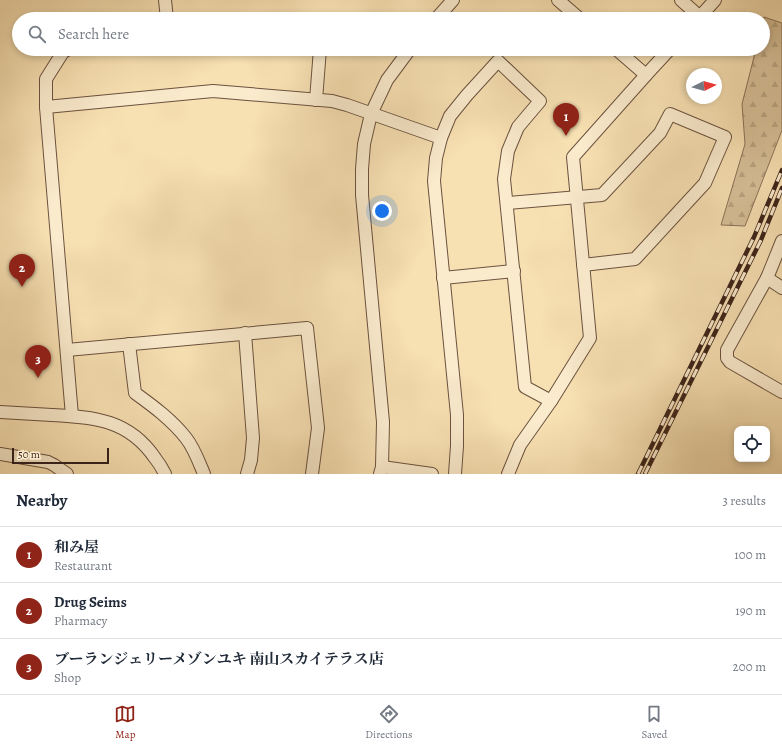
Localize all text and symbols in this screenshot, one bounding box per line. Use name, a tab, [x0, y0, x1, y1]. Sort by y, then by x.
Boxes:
search box	[12, 12, 770, 56]
icon: search	[26, 23, 48, 45]
text: Search here	[58, 24, 129, 44]
north arrow	[686, 68, 722, 104]
pin: 1	[553, 103, 579, 136]
your location	[372, 201, 392, 221]
pin: 2	[9, 254, 35, 287]
pin: 3	[25, 345, 51, 378]
map controls	[734, 426, 770, 462]
button: locate	[734, 426, 770, 462]
scale bar	[12, 446, 109, 465]
text: 50 m	[18, 447, 40, 462]
text: Nearby	[16, 489, 67, 512]
text: 3 results	[722, 492, 766, 509]
text: 和み屋	[54, 537, 99, 557]
text: 1	[27, 546, 31, 563]
text: 100 m	[734, 546, 766, 563]
text: Restaurant	[54, 557, 112, 574]
text: Drug Seims	[54, 592, 127, 612]
text: 2	[26, 602, 32, 619]
text: 190 m	[735, 602, 766, 619]
text: Pharmacy	[54, 612, 107, 629]
text: ブーランジェリーメゾンユキ 南山スカイテラス店	[54, 649, 383, 669]
text: 3	[26, 658, 32, 675]
text: 200 m	[733, 658, 766, 675]
text: Shop	[54, 669, 81, 686]
tab: Map	[114, 703, 136, 742]
tab: Directions	[365, 703, 413, 742]
tab: Saved	[641, 703, 668, 742]

